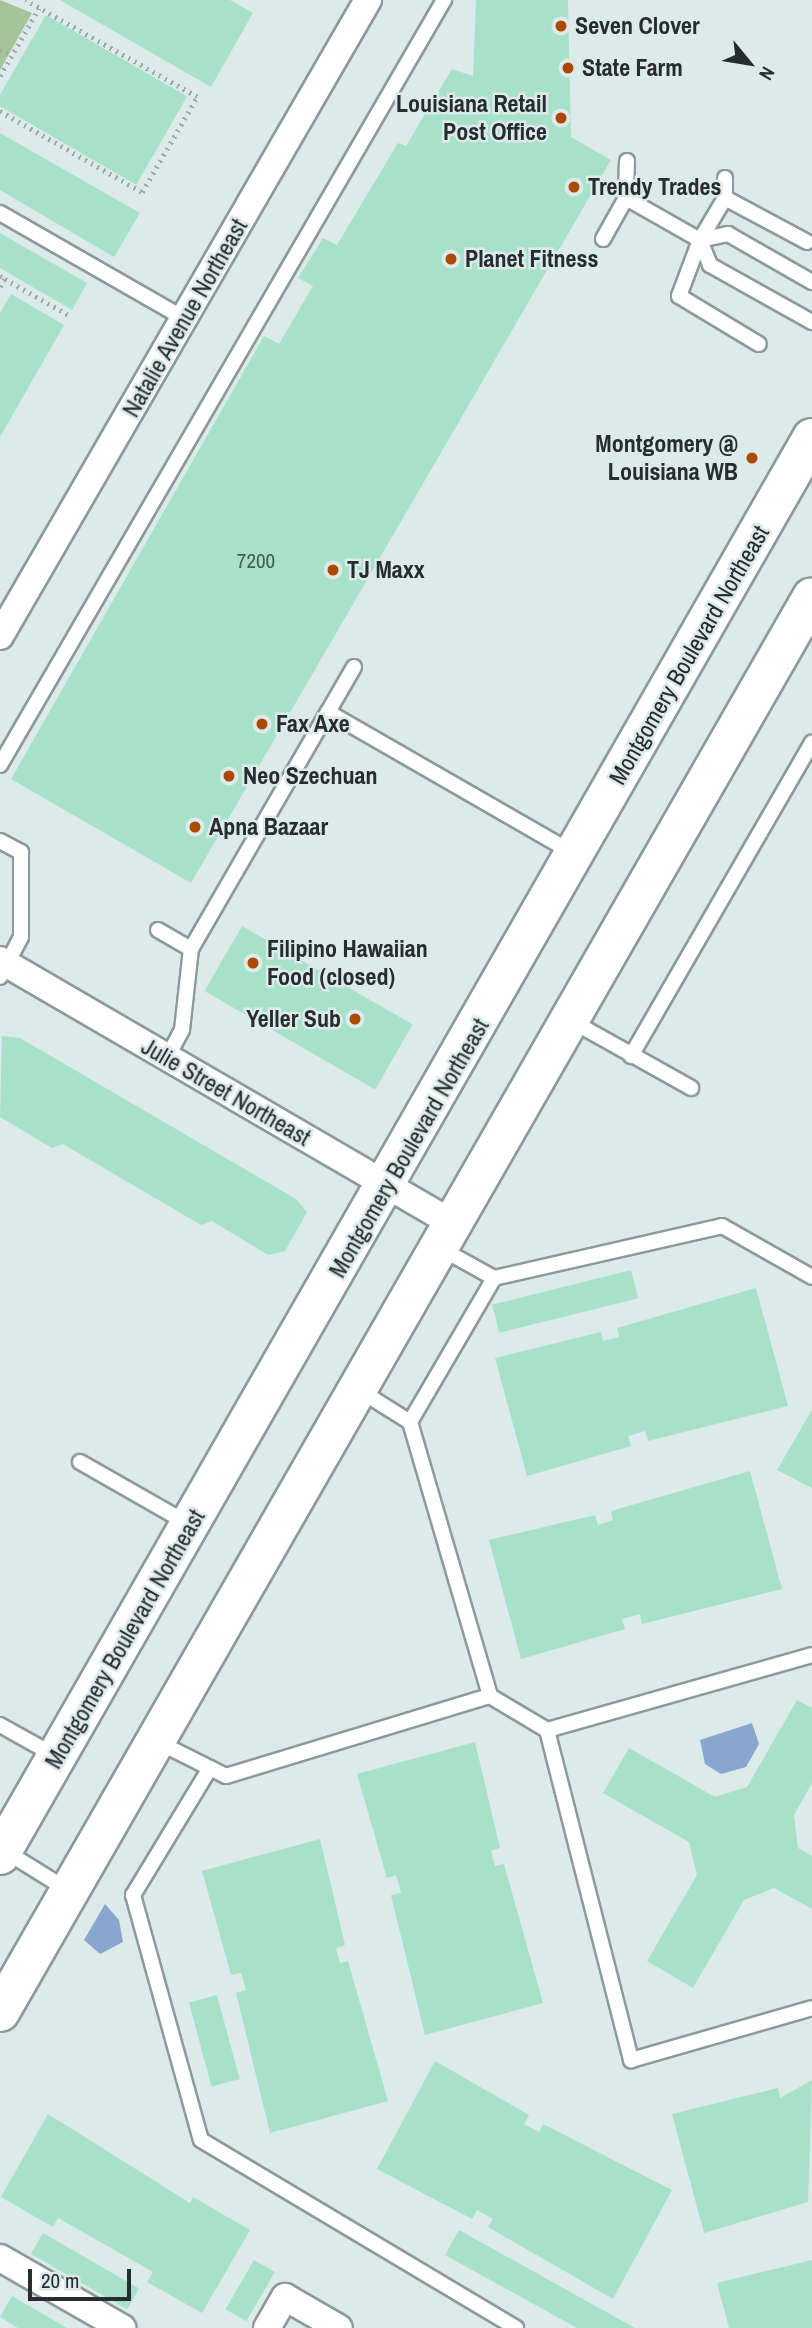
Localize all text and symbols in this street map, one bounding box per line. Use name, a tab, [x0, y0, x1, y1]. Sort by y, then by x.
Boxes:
place label: Seven Clover	[575, 12, 700, 40]
marker: Seven Clover	[553, 18, 569, 34]
north arrow	[714, 28, 784, 98]
place label: State Farm	[582, 54, 683, 82]
marker: State Farm	[560, 60, 576, 76]
text: N	[753, 62, 781, 85]
place label: Louisiana Retail Post Office	[396, 90, 547, 146]
marker: Louisiana Retail Post Office	[553, 110, 569, 126]
place label: Trendy Trades	[588, 173, 721, 201]
marker: Trendy Trades	[566, 179, 582, 195]
street label: Natalie Avenue Northeast	[116, 213, 254, 423]
place label: Planet Fitness	[465, 245, 598, 273]
marker: Planet Fitness	[443, 251, 459, 267]
place label: Montgomery @ Louisiana WB	[595, 430, 738, 486]
marker: Montgomery @ Louisiana WB	[744, 450, 760, 466]
street label: Montgomery Boulevard Northeast	[603, 520, 775, 790]
house number: 7200	[237, 548, 275, 574]
place label: TJ Maxx	[347, 556, 425, 584]
marker: TJ Maxx	[325, 562, 341, 578]
place label: Fax Axe	[276, 710, 351, 738]
marker: Fax Axe	[254, 716, 270, 732]
place label: Neo Szechuan	[243, 762, 378, 790]
marker: Neo Szechuan	[221, 768, 237, 784]
place label: Apna Bazaar	[209, 813, 328, 841]
marker: Apna Bazaar	[187, 819, 203, 835]
place label: Filipino Hawaiian Food (closed)	[267, 935, 428, 991]
marker: Filipino Hawaiian Food (closed)	[245, 955, 261, 971]
place label: Yeller Sub	[246, 1005, 341, 1033]
marker: Yeller Sub	[347, 1011, 363, 1027]
street label: Montgomery Boulevard Northeast	[323, 1013, 495, 1283]
street label: Julie Street Northeast	[136, 1032, 316, 1152]
street label: Montgomery Boulevard Northeast	[39, 1504, 211, 1774]
scale bar	[32, 2254, 135, 2298]
text: 20 m	[41, 2266, 79, 2295]

